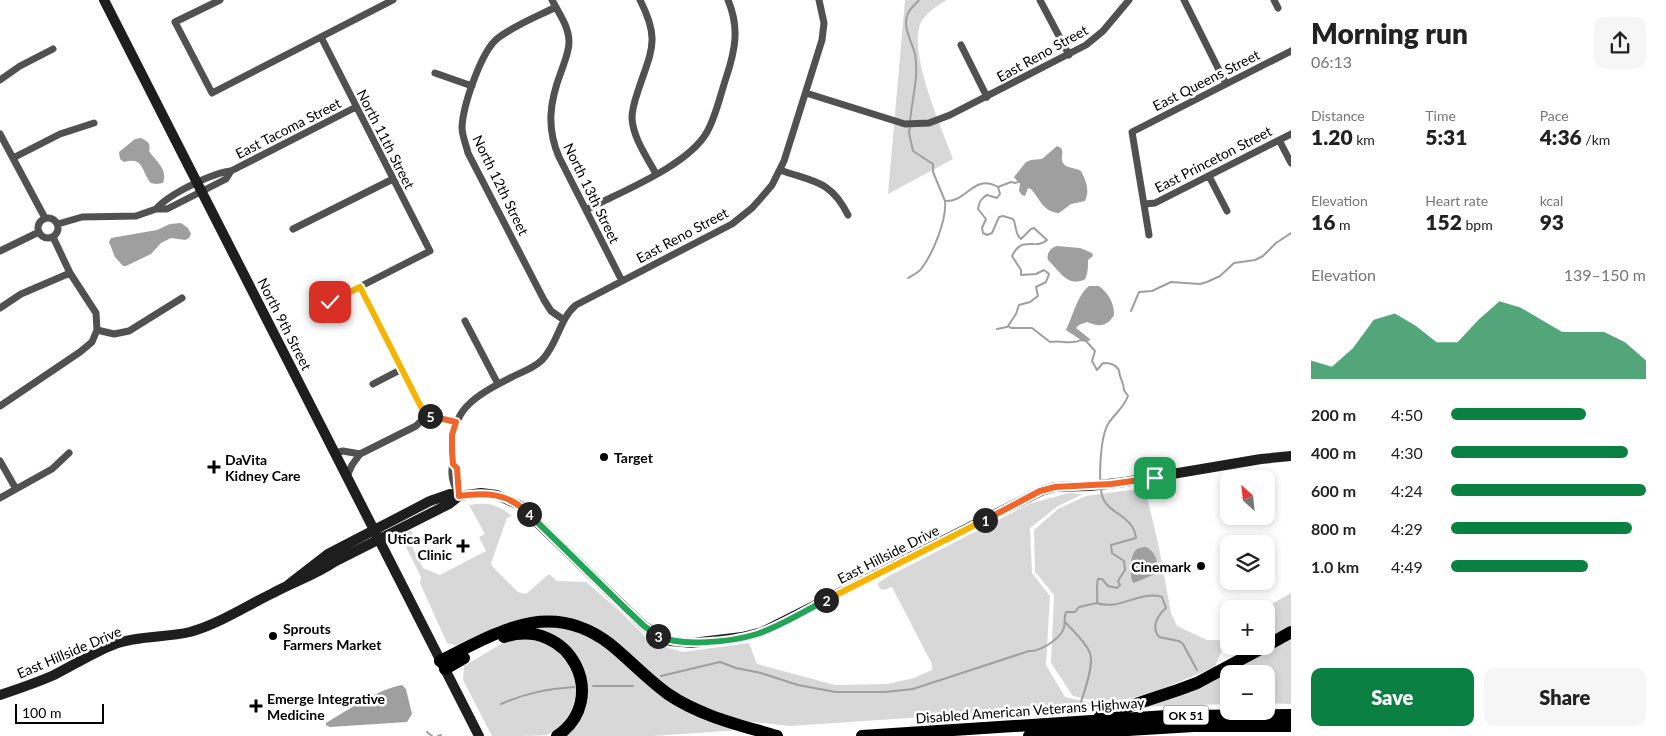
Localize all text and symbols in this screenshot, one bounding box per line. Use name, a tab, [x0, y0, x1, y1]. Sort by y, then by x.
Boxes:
text: Morning run	[1311, 16, 1468, 50]
button: share	[1594, 17, 1646, 69]
street label: East Reno Street	[993, 21, 1091, 85]
street label: East Queens Street	[1150, 46, 1262, 114]
text: 06:13	[1311, 52, 1352, 71]
street label: North 11th Street	[354, 86, 418, 192]
street label: East Tacoma Street	[232, 94, 344, 162]
text: Distance	[1311, 107, 1365, 124]
text: Time	[1425, 107, 1456, 124]
text: Pace	[1540, 107, 1569, 124]
street label: East Princeton Street	[1152, 122, 1274, 196]
text: 1.20	[1311, 124, 1353, 149]
text: 5:31	[1425, 124, 1467, 149]
text: 4:36	[1540, 124, 1582, 149]
text: km	[1353, 131, 1375, 148]
text: /km	[1582, 131, 1610, 148]
street label: North 12th Street	[469, 132, 533, 238]
street label: North 13th Street	[560, 140, 624, 246]
text: Elevation	[1311, 192, 1368, 209]
text: Heart rate	[1425, 192, 1488, 209]
text: kcal	[1540, 192, 1563, 209]
street label: East Reno Street	[633, 204, 731, 266]
text: 16	[1311, 209, 1335, 234]
text: 152	[1425, 209, 1462, 234]
text: 93	[1540, 209, 1564, 234]
text: m	[1335, 216, 1350, 233]
text: bpm	[1462, 216, 1493, 233]
text: Elevation	[1311, 265, 1376, 284]
text: 139–150 m	[1564, 265, 1646, 284]
street label: North 9th Street	[254, 275, 316, 373]
pin	[309, 281, 351, 323]
icon: check	[316, 288, 344, 316]
pin: 5	[418, 404, 442, 428]
text: 200 m	[1311, 405, 1356, 424]
text: 4:50	[1391, 405, 1423, 424]
text: 5	[426, 408, 435, 425]
text: 400 m	[1311, 443, 1356, 462]
text: 4:30	[1391, 443, 1423, 462]
place label: Target	[614, 449, 654, 466]
place label: DaVita Kidney Care	[225, 451, 301, 484]
marker: Target	[598, 451, 610, 463]
pin	[1134, 457, 1176, 499]
marker: DaVita Kidney Care	[207, 460, 221, 474]
icon: arrive	[1141, 464, 1169, 492]
north arrow	[1220, 470, 1275, 525]
map controls	[1220, 470, 1275, 720]
text: 600 m	[1311, 481, 1356, 500]
text: 4:24	[1391, 481, 1423, 500]
pin: 4	[516, 502, 542, 526]
text: 4	[525, 506, 534, 523]
pin: 1	[972, 508, 998, 532]
text: 1	[981, 512, 990, 529]
text: 800 m	[1311, 519, 1356, 538]
text: 4:29	[1391, 519, 1423, 538]
street label: East Hillside Drive	[834, 521, 942, 587]
place label: Utica Park Clinic	[387, 530, 453, 563]
button: layers	[1220, 535, 1275, 590]
marker: Utica Park Clinic	[456, 539, 470, 553]
text: 1.0 km	[1311, 557, 1359, 576]
text: 4:49	[1391, 557, 1423, 576]
place label: Cinemark	[1131, 558, 1192, 575]
marker: Cinemark	[1195, 560, 1207, 572]
pin: 2	[814, 588, 838, 612]
text: 2	[822, 592, 831, 609]
button: +	[1220, 600, 1275, 655]
place label: Sprouts Farmers Market	[283, 620, 382, 653]
street label: East Hillside Drive	[14, 622, 124, 682]
pin: 3	[646, 624, 670, 648]
text: 3	[654, 628, 663, 645]
marker: Sprouts Farmers Market	[267, 630, 279, 642]
button: −	[1220, 665, 1275, 720]
button: Save	[1311, 668, 1474, 726]
button: Share	[1484, 668, 1646, 726]
place label: Emerge Integrative Medicine	[267, 690, 386, 723]
street label: Disabled American Veterans Highway	[915, 693, 1146, 726]
marker: Emerge Integrative Medicine	[249, 699, 263, 713]
scale bar	[15, 701, 104, 724]
text: 100 m	[22, 704, 61, 721]
road number: OK 51	[1164, 706, 1208, 724]

